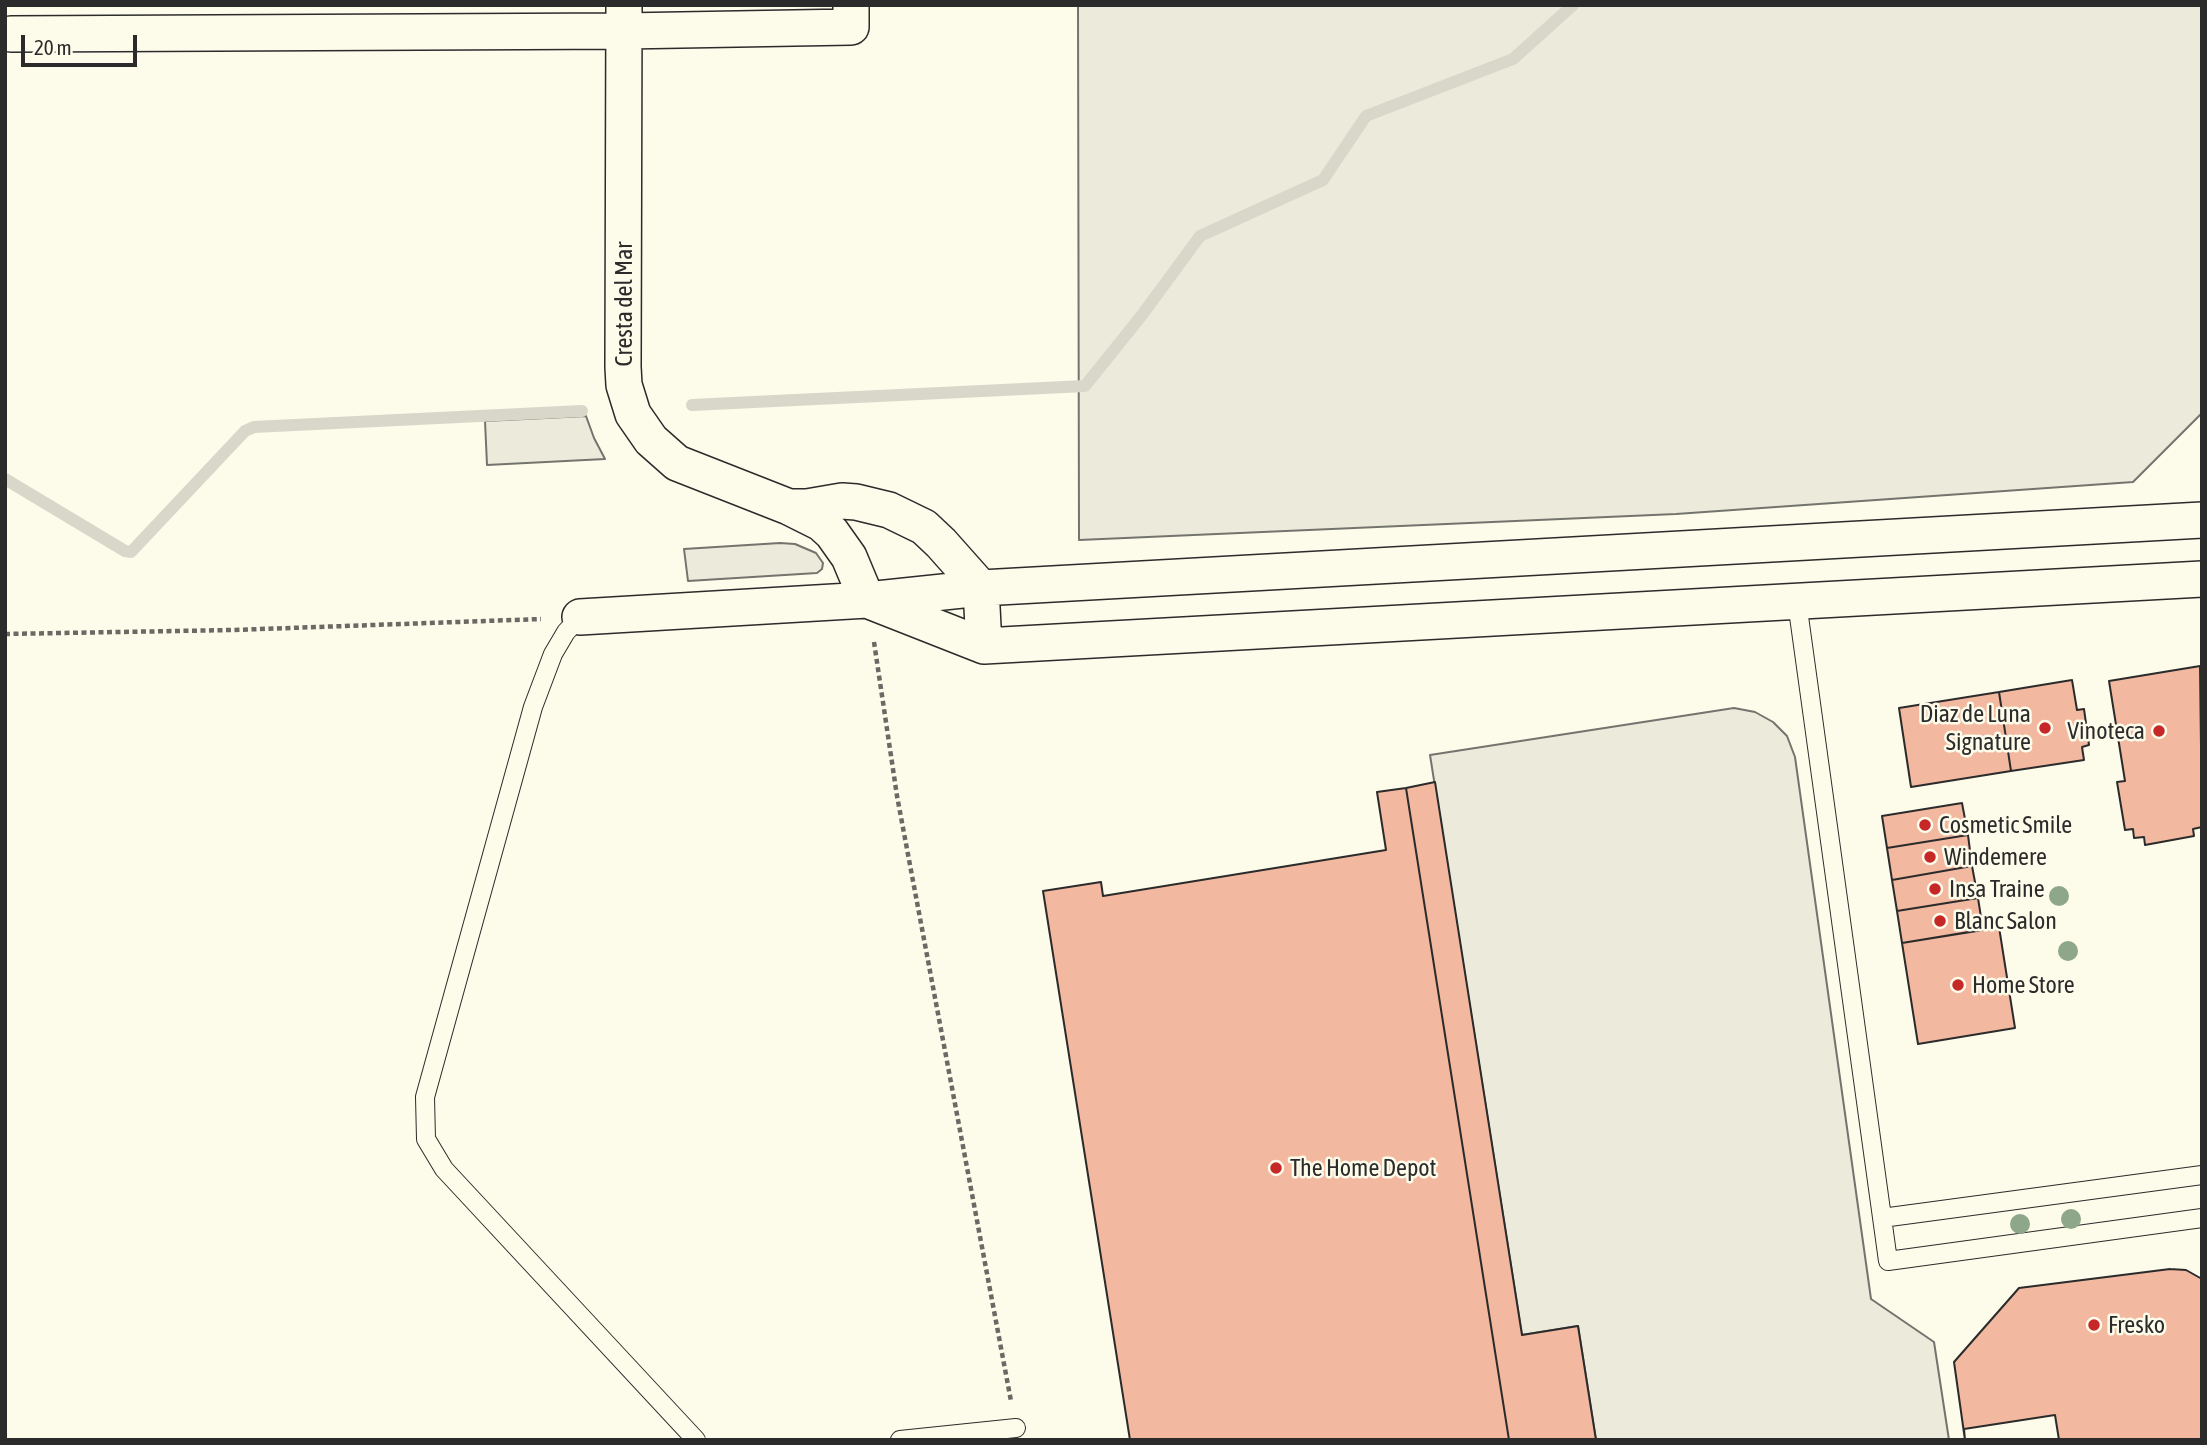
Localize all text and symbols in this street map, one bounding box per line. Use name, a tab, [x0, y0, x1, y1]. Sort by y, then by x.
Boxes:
scale bar	[24, 21, 140, 65]
text: 20 m	[34, 35, 72, 59]
street label: Cresta del Mar	[610, 242, 638, 366]
place label: Diaz de Luna Signature	[1920, 700, 2031, 756]
place label: Vinoteca	[2067, 717, 2145, 745]
marker: Diaz de Luna Signature	[2037, 720, 2053, 736]
marker: Vinoteca	[2151, 723, 2167, 739]
place label: Cosmetic Smile	[1939, 811, 2072, 839]
marker: Cosmetic Smile	[1917, 817, 1933, 833]
place label: Windemere	[1944, 843, 2047, 871]
marker: Windemere	[1922, 849, 1938, 865]
place label: Insa Traine	[1949, 875, 2045, 903]
marker: Insa Traine	[1927, 881, 1943, 897]
place label: Blanc Salon	[1954, 907, 2057, 935]
marker: Blanc Salon	[1932, 913, 1948, 929]
place label: Home Store	[1972, 971, 2075, 999]
marker: Home Store	[1950, 977, 1966, 993]
place label: The Home Depot	[1290, 1154, 1436, 1182]
marker: The Home Depot	[1268, 1160, 1284, 1176]
place label: Fresko	[2108, 1311, 2165, 1339]
marker: Fresko	[2086, 1317, 2102, 1333]

